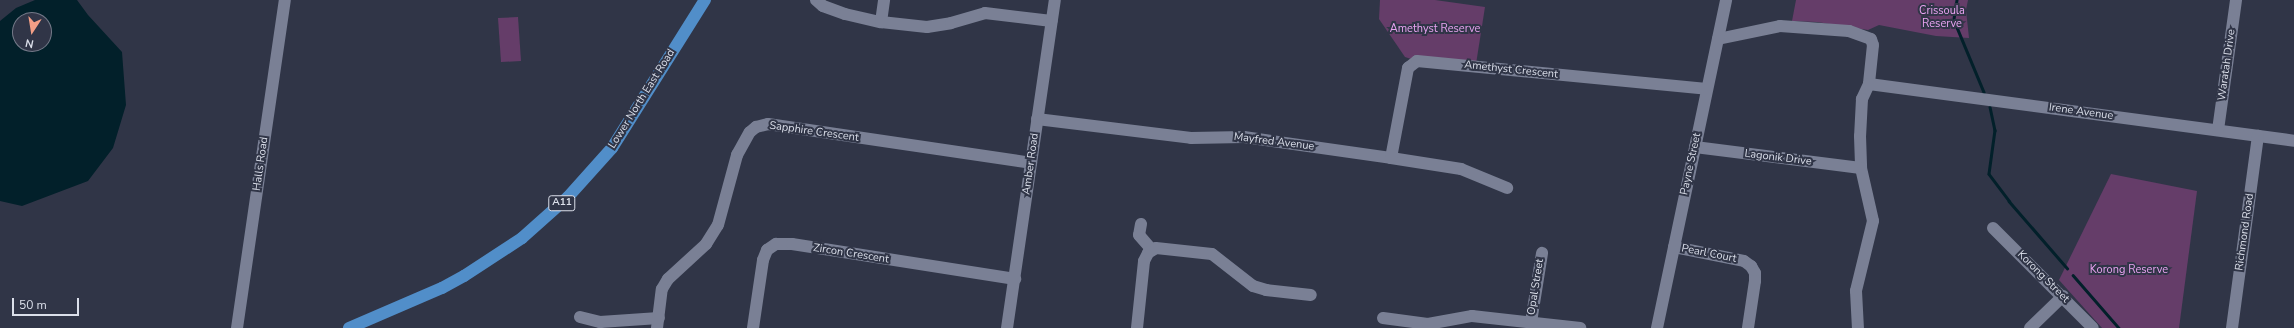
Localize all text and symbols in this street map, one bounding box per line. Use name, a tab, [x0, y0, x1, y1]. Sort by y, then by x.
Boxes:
park label: Crissoula Reserve	[1919, 5, 1965, 31]
north arrow	[12, 12, 52, 52]
park label: Amethyst Reserve	[1390, 22, 1480, 36]
street label: Waratah Drive	[2215, 28, 2239, 102]
text: N	[24, 35, 35, 51]
street label: Lower North East Road	[606, 47, 678, 151]
street label: Amethyst Crescent	[1464, 59, 1558, 81]
street label: Irene Avenue	[2048, 101, 2114, 123]
street label: Sapphire Crescent	[768, 119, 860, 145]
street label: Mayfred Avenue	[1233, 131, 1315, 153]
street label: Amber Road	[1020, 132, 1042, 196]
street label: Payne Street	[1678, 132, 1704, 196]
street label: Halls Road	[251, 136, 271, 192]
street label: Lagonik Drive	[1744, 147, 1812, 169]
street label: Richmond Road	[2233, 193, 2257, 271]
road number: A11	[548, 195, 576, 211]
street label: Zircon Crescent	[812, 242, 890, 266]
street label: Pearl Court	[1680, 242, 1738, 266]
street label: Korong Street	[2014, 248, 2072, 306]
street label: Opal Street	[1525, 258, 1547, 316]
park label: Korong Reserve	[2090, 263, 2168, 277]
scale bar	[14, 290, 81, 316]
text: 50 m	[19, 297, 47, 313]

